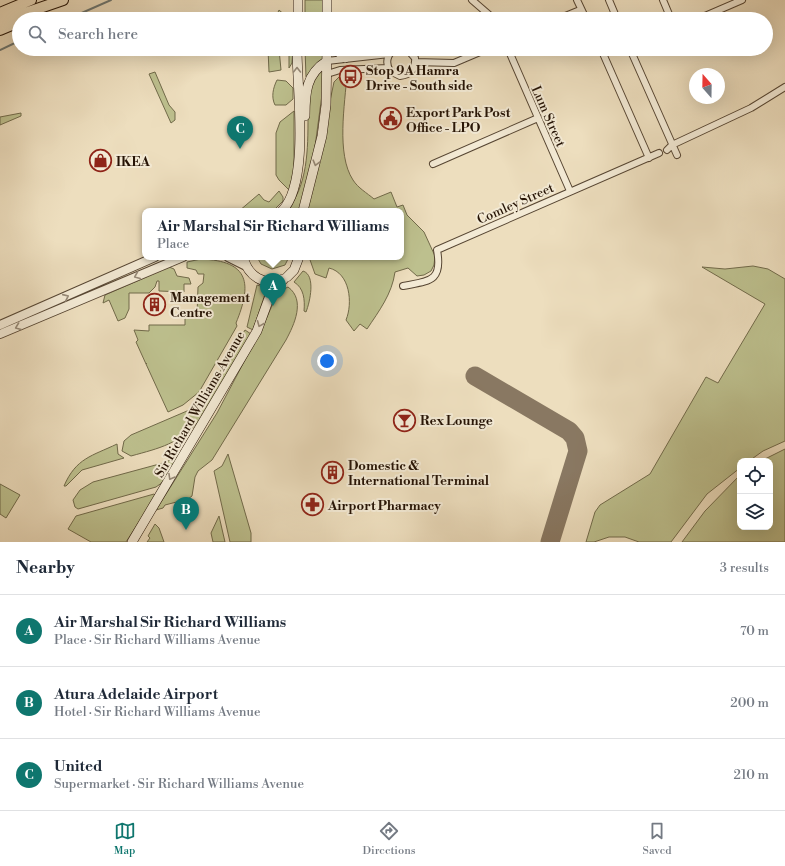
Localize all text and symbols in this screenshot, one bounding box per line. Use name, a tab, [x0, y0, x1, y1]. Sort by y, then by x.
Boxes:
search box	[12, 12, 773, 56]
icon: search	[26, 23, 48, 45]
text: Search here	[58, 25, 138, 44]
place label: Stop 9A Hamra Drive - South side	[366, 63, 473, 94]
bus stop icon: Stop 9A Hamra Drive - South side	[337, 64, 363, 90]
one-way arrow	[293, 67, 301, 73]
north arrow	[689, 68, 725, 104]
street label: Lum Street	[527, 83, 569, 150]
place label: Export Park Post Office - LPO	[406, 105, 511, 136]
public building icon: Export Park Post Office - LPO	[378, 106, 404, 132]
pin: C	[227, 116, 253, 149]
shop icon: IKEA	[88, 148, 114, 174]
place label: IKEA	[116, 154, 151, 170]
one-way arrow	[312, 159, 321, 166]
street label: Comley Street	[475, 180, 557, 228]
popup	[142, 208, 404, 260]
text: Air Marshal Sir Richard Williams	[157, 217, 389, 236]
text: Place	[157, 236, 189, 252]
one-way arrow	[134, 271, 142, 279]
pin: A	[260, 273, 286, 306]
place label: Management Centre	[170, 290, 250, 321]
building icon: Management Centre	[142, 291, 168, 317]
one-way arrow	[61, 294, 69, 302]
one-way arrow	[257, 320, 265, 328]
one-way arrow	[15, 323, 22, 331]
street label: Sir Richard Williams Avenue	[151, 328, 249, 481]
your location	[317, 351, 337, 371]
bar icon: Rex Lounge	[392, 407, 418, 433]
place label: Rex Lounge	[420, 413, 493, 429]
place label: Domestic & International Terminal	[348, 458, 490, 489]
map controls	[737, 458, 773, 530]
button: locate	[737, 458, 773, 494]
building icon: Domestic & International Terminal	[319, 459, 345, 485]
one-way arrow	[169, 473, 176, 480]
pharmacy icon: Airport Pharmacy	[299, 492, 325, 518]
button: layers	[737, 494, 773, 530]
pin: B	[173, 497, 199, 530]
place label: Airport Pharmacy	[327, 498, 441, 514]
text: Nearby	[16, 557, 75, 579]
text: 3 results	[720, 560, 769, 576]
text: Air Marshal Sir Richard Williams	[54, 613, 286, 632]
text: A	[24, 623, 34, 639]
text: 70 m	[740, 623, 769, 639]
text: Place · Sir Richard Williams Avenue	[54, 632, 260, 648]
text: Atura Adelaide Airport	[54, 685, 218, 704]
text: B	[24, 695, 34, 711]
text: 200 m	[730, 695, 769, 711]
text: Hotel · Sir Richard Williams Avenue	[54, 704, 261, 720]
text: United	[54, 757, 102, 776]
text: C	[24, 767, 34, 783]
text: 210 m	[734, 767, 769, 783]
text: Supermarket · Sir Richard Williams Avenue	[54, 776, 304, 792]
tab: Map	[114, 820, 136, 858]
tab: Directions	[363, 820, 416, 858]
tab: Saved	[643, 820, 671, 858]

